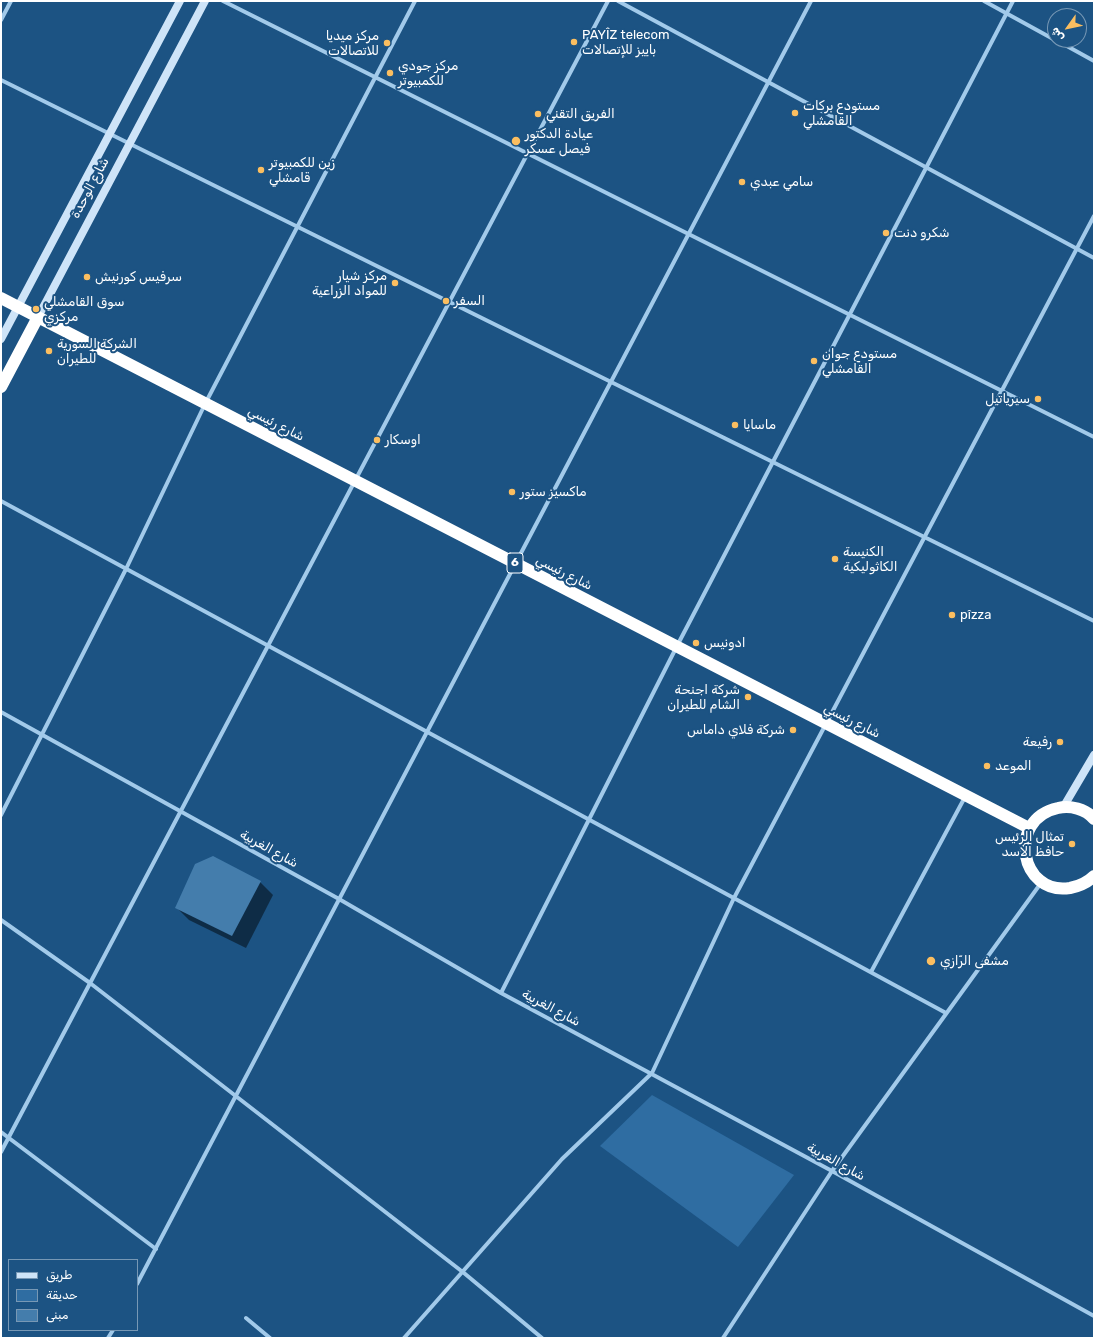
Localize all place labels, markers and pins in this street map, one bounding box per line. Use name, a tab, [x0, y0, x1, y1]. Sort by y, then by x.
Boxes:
place label: PAYÎZ telecom باييز للإتصالات	[582, 27, 670, 58]
place label: مركز ميديا للاتصالات	[326, 28, 379, 59]
marker: PAYÎZ telecom باييز للإتصالات	[569, 37, 579, 47]
marker: مركز ميديا للاتصالات	[382, 38, 392, 48]
place label: مركز جودي للكمبيوتر	[398, 58, 458, 89]
marker: مركز جودي للكمبيوتر	[385, 68, 395, 78]
place label: مستودع بركات القامشلي	[803, 98, 880, 129]
place label: الفريق التقني	[546, 106, 615, 122]
marker: مستودع بركات القامشلي	[790, 108, 800, 118]
marker: الفريق التقني	[533, 109, 543, 119]
place label: عيادة الدكتور فيصل عسكر	[525, 126, 593, 157]
marker: عيادة الدكتور فيصل عسكر	[510, 135, 522, 147]
place label: زين للكمبيوتر قامشلي	[269, 155, 335, 186]
marker: زين للكمبيوتر قامشلي	[256, 165, 266, 175]
place label: سامي عبدي	[750, 174, 813, 190]
marker: سامي عبدي	[737, 177, 747, 187]
place label: شكرو دنت	[894, 225, 950, 241]
marker: شكرو دنت	[881, 228, 891, 238]
place label: مركز شيار للمواد الزراعية	[312, 268, 387, 299]
place label: سرفيس كورنيش	[95, 269, 182, 285]
marker: سرفيس كورنيش	[82, 272, 92, 282]
marker: مركز شيار للمواد الزراعية	[390, 278, 400, 288]
place label: السفر	[454, 293, 485, 309]
place label: سوق القامشلي مركزي	[44, 294, 125, 325]
marker: السفر	[441, 296, 451, 306]
marker: سوق القامشلي مركزي	[31, 304, 41, 314]
place label: الشركة السورية للطيران	[57, 336, 137, 367]
marker: الشركة السورية للطيران	[44, 346, 54, 356]
place label: مستودع جوان القامشلي	[822, 346, 897, 377]
marker: مستودع جوان القامشلي	[809, 356, 819, 366]
place label: سيرياتيل	[985, 391, 1030, 407]
marker: سيرياتيل	[1033, 394, 1043, 404]
place label: ماسايا	[743, 417, 776, 433]
marker: ماسايا	[730, 420, 740, 430]
place label: اوسكار	[385, 432, 421, 448]
marker: اوسكار	[372, 435, 382, 445]
place label: ماكسيز ستور	[520, 484, 586, 500]
marker: ماكسيز ستور	[507, 487, 517, 497]
place label: الكنيسة الكاثوليكية	[843, 544, 897, 575]
marker: الكنيسة الكاثوليكية	[830, 554, 840, 564]
place label: pîzza	[960, 607, 991, 623]
marker: pîzza	[947, 610, 957, 620]
place label: ادونيس	[704, 635, 746, 651]
marker: ادونيس	[691, 638, 701, 648]
place label: شركة اجنحة الشام للطيران	[667, 682, 740, 713]
marker: شركة اجنحة الشام للطيران	[743, 692, 753, 702]
place label: شركة فلاي داماس	[687, 722, 785, 738]
marker: شركة فلاي داماس	[788, 725, 798, 735]
place label: رفيعة	[1023, 734, 1052, 750]
marker: رفيعة	[1055, 737, 1065, 747]
place label: الموعد	[995, 758, 1032, 774]
marker: الموعد	[982, 761, 992, 771]
place label: تمثال الرئيس حافظ الاسد	[995, 829, 1064, 860]
marker: تمثال الرئيس حافظ الاسد	[1067, 839, 1077, 849]
place label: مشفى الرّازي	[940, 953, 1009, 969]
marker: مشفى الرّازي	[925, 955, 937, 967]

